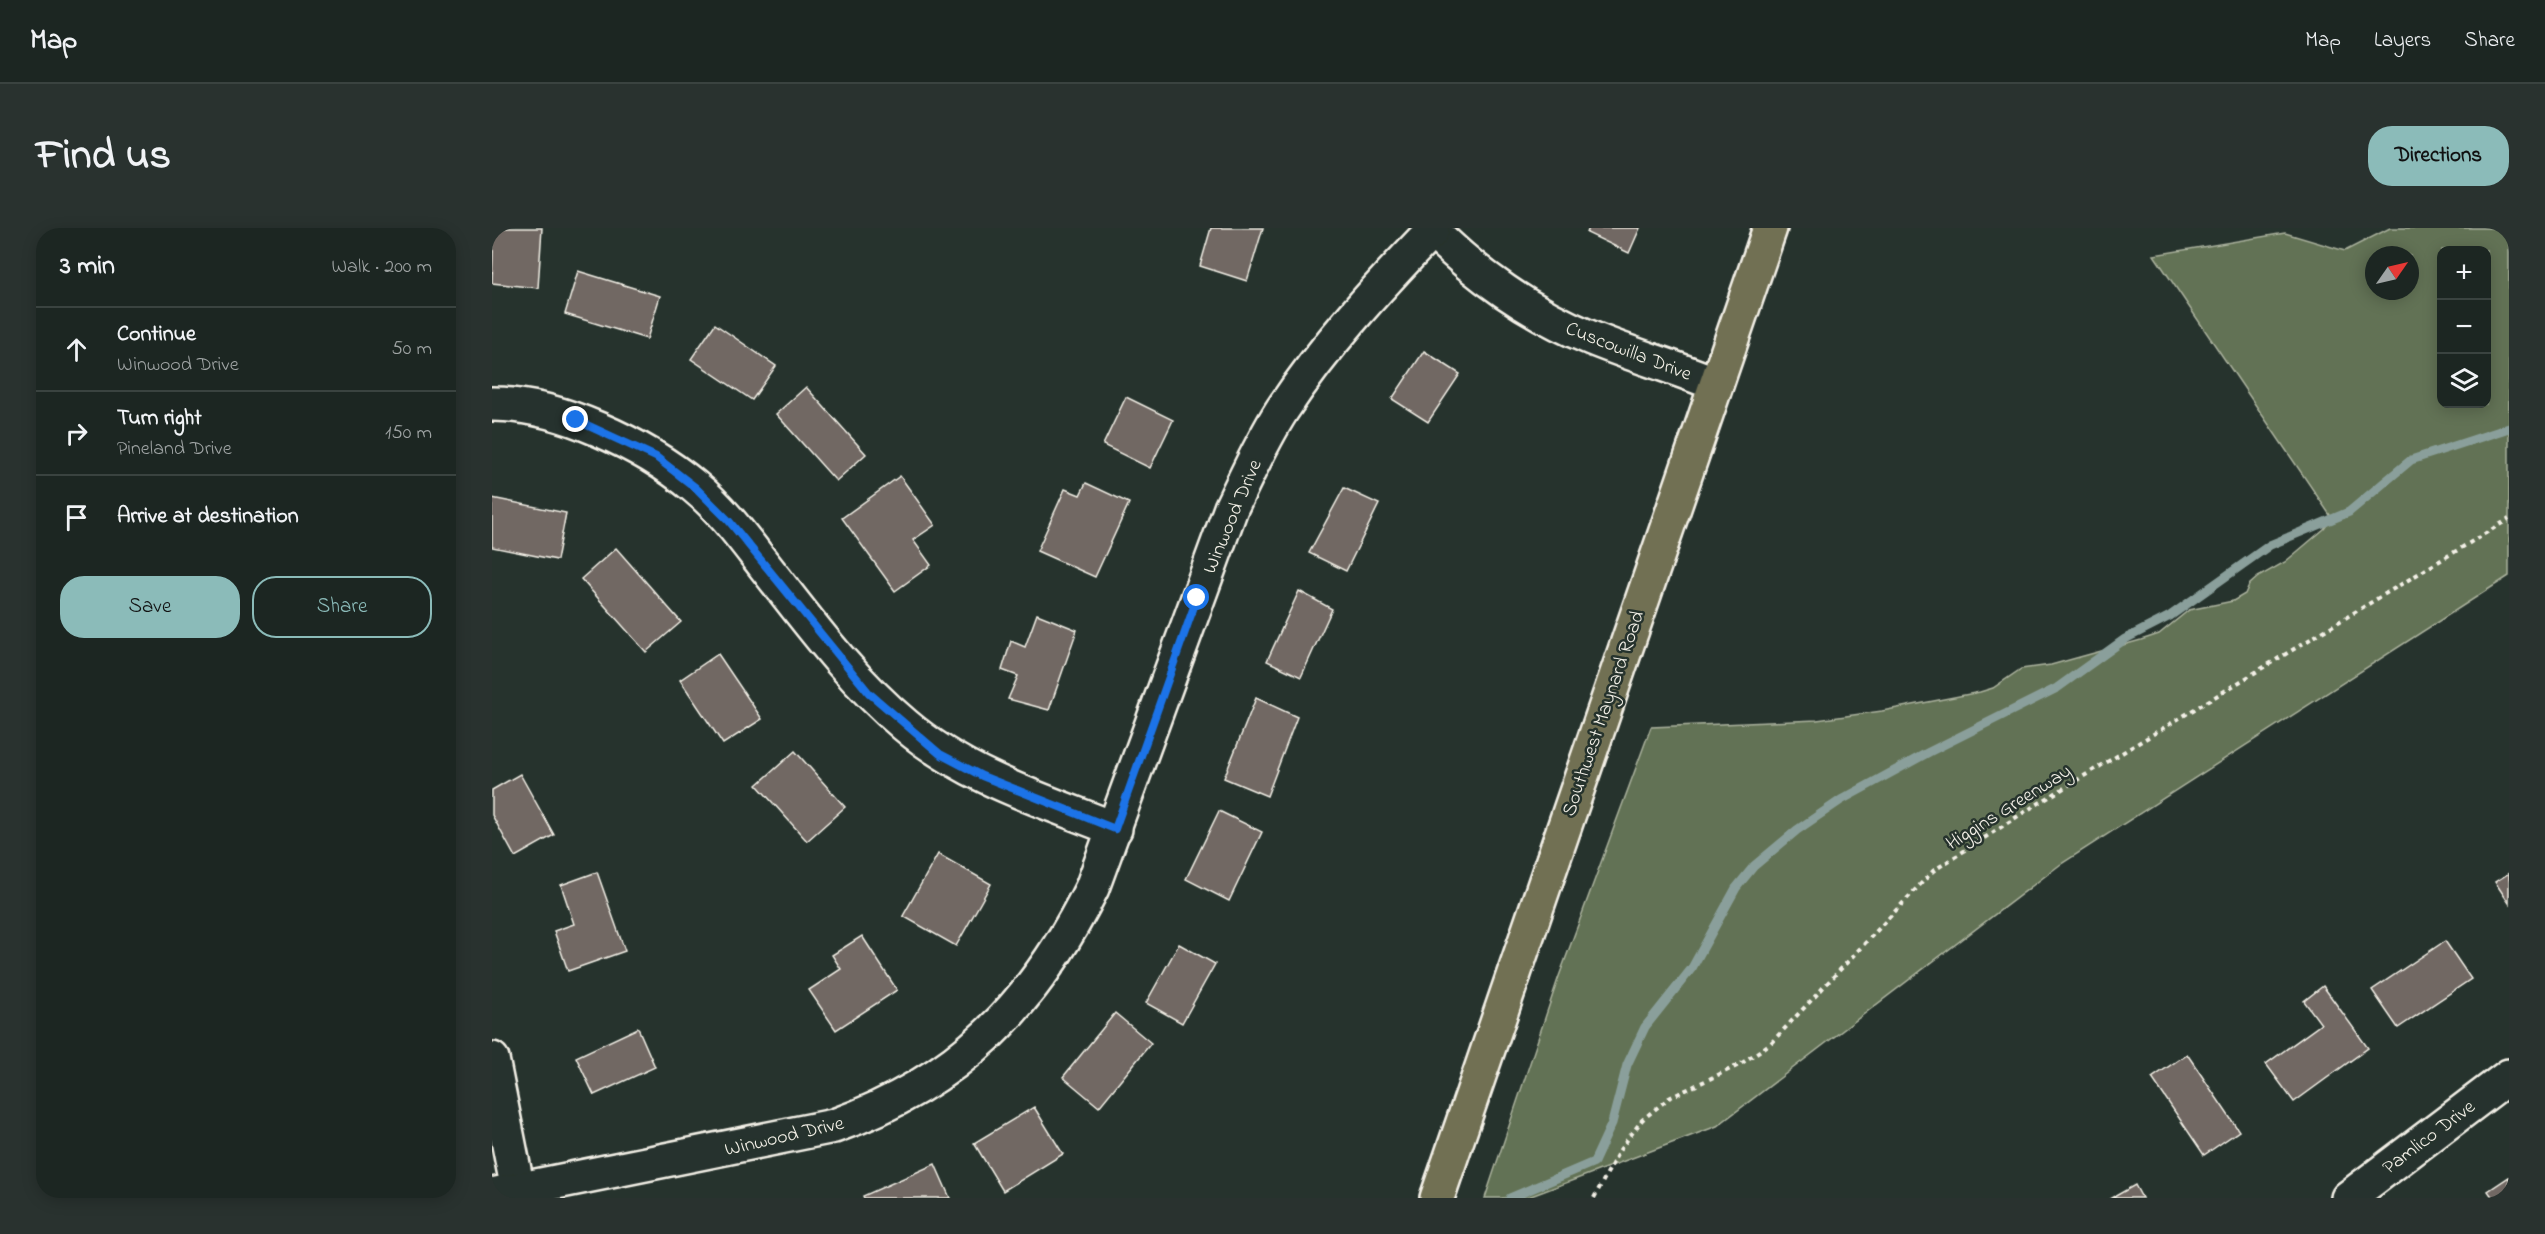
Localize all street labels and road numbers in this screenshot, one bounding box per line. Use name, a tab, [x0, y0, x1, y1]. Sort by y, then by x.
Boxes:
street label: Cuscowilla Drive	[1561, 315, 1695, 390]
street label: Winwood Drive	[1196, 455, 1270, 579]
street label: Southwest Maynard Road	[1556, 607, 1653, 820]
street label: Higgins Greenway	[1941, 758, 2078, 859]
street label: Pamlico Drive	[2377, 1093, 2482, 1183]
street label: Winwood Drive	[722, 1110, 847, 1165]

